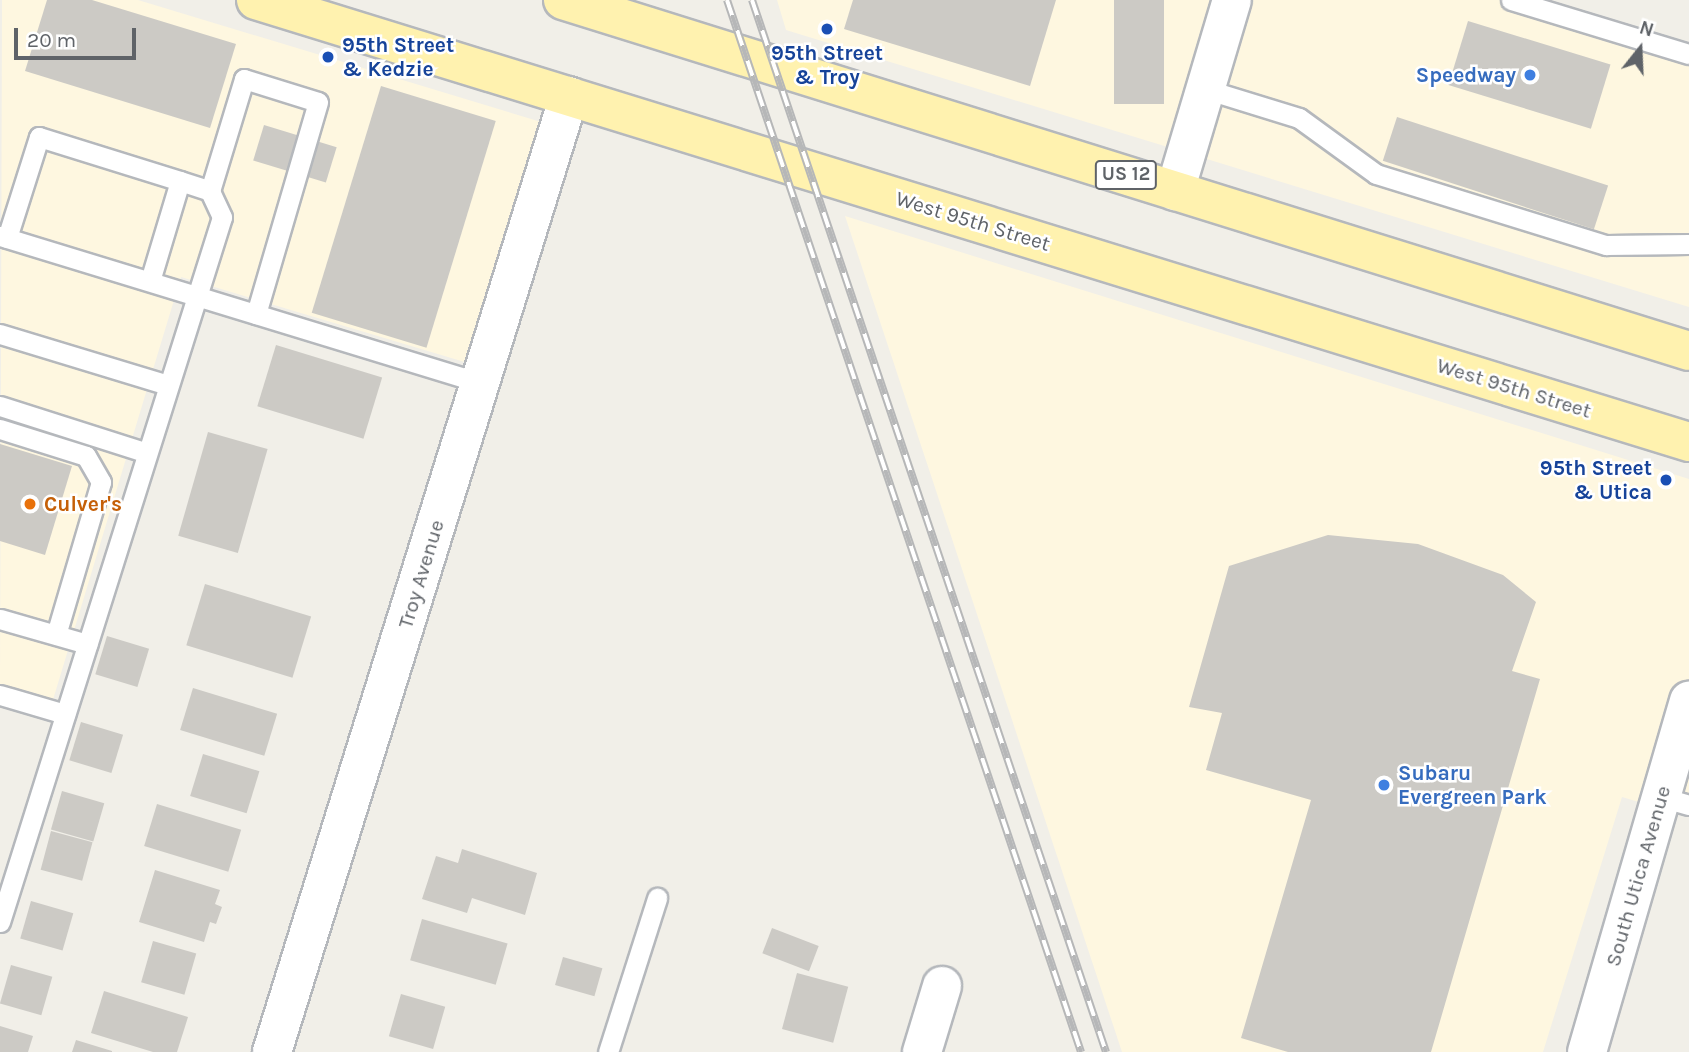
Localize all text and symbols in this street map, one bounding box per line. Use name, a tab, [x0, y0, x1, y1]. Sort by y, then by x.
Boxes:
scale bar	[18, 14, 140, 58]
north arrow	[1605, 14, 1675, 84]
text: N	[1637, 16, 1656, 42]
marker: 95th Street & Troy	[819, 21, 835, 37]
text: 20 m	[27, 28, 76, 52]
place label: 95th Street & Kedzie	[342, 32, 454, 82]
place label: 95th Street & Troy	[771, 40, 883, 90]
marker: 95th Street & Kedzie	[320, 49, 336, 65]
place label: Speedway	[1416, 62, 1516, 88]
marker: Speedway	[1522, 67, 1538, 83]
road number: US 12	[1094, 160, 1158, 190]
street label: West 95th Street	[893, 186, 1053, 256]
street label: West 95th Street	[1434, 353, 1594, 423]
place label: 95th Street & Utica	[1540, 455, 1652, 505]
marker: 95th Street & Utica	[1658, 472, 1674, 488]
place label: Culver's	[44, 491, 122, 517]
marker: Culver's	[22, 496, 38, 512]
street label: Troy Avenue	[393, 517, 449, 631]
place label: Subaru Evergreen Park	[1398, 760, 1547, 810]
marker: Subaru Evergreen Park	[1376, 777, 1392, 793]
street label: South Utica Avenue	[1600, 783, 1676, 969]

